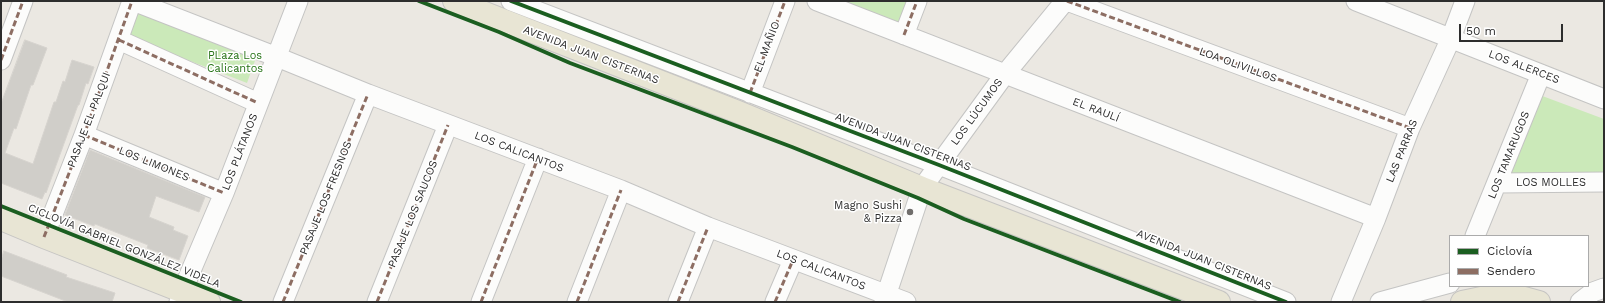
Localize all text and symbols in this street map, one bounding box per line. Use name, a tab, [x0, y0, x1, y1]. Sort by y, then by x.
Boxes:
scale bar	[1461, 16, 1565, 42]
street label: EL MAÑIO	[751, 20, 783, 74]
street label: AVENIDA JUAN CISTERNAS	[521, 23, 661, 87]
text: 50 m	[1466, 24, 1496, 38]
street label: LOA OLIVILLOS	[1197, 45, 1279, 85]
street label: LOS ALERCES	[1487, 47, 1561, 87]
park label: PLaza Los Calicantos	[207, 49, 263, 75]
street label: PASAJE EL PALQUI	[65, 71, 113, 169]
street label: LOS LÚCUMOS	[948, 76, 1006, 148]
street label: EL RAULÍ	[1071, 95, 1121, 125]
street label: LOS TAMARUGOS	[1485, 109, 1533, 201]
street label: AVENIDA JUAN CISTERNAS	[833, 110, 973, 174]
street label: LOS PLÁTANOS	[219, 112, 261, 192]
street label: LAS PARRAS	[1383, 118, 1421, 184]
street label: LOS CALICANTOS	[472, 129, 566, 175]
street label: PASAJE LOS FRESNOS	[297, 139, 355, 257]
street label: LOS LIMONES	[117, 144, 191, 184]
street label: PASAJE LOS SAUCOS	[385, 158, 441, 270]
street label: LOS MOLLES	[1516, 176, 1586, 190]
place label: Magno Sushi & Pizza	[834, 199, 902, 225]
street label: CICLOVÍA GABRIEL GONZÁLEZ VIDELA	[26, 201, 222, 291]
marker: Magno Sushi & Pizza	[905, 207, 915, 217]
street label: AVENIDA JUAN CISTERNAS	[1135, 227, 1273, 293]
legend	[1449, 235, 1589, 287]
text: Ciclovía	[1487, 244, 1532, 258]
street label: LOS CALICANTOS	[774, 247, 868, 293]
text: Sendero	[1487, 264, 1535, 278]

